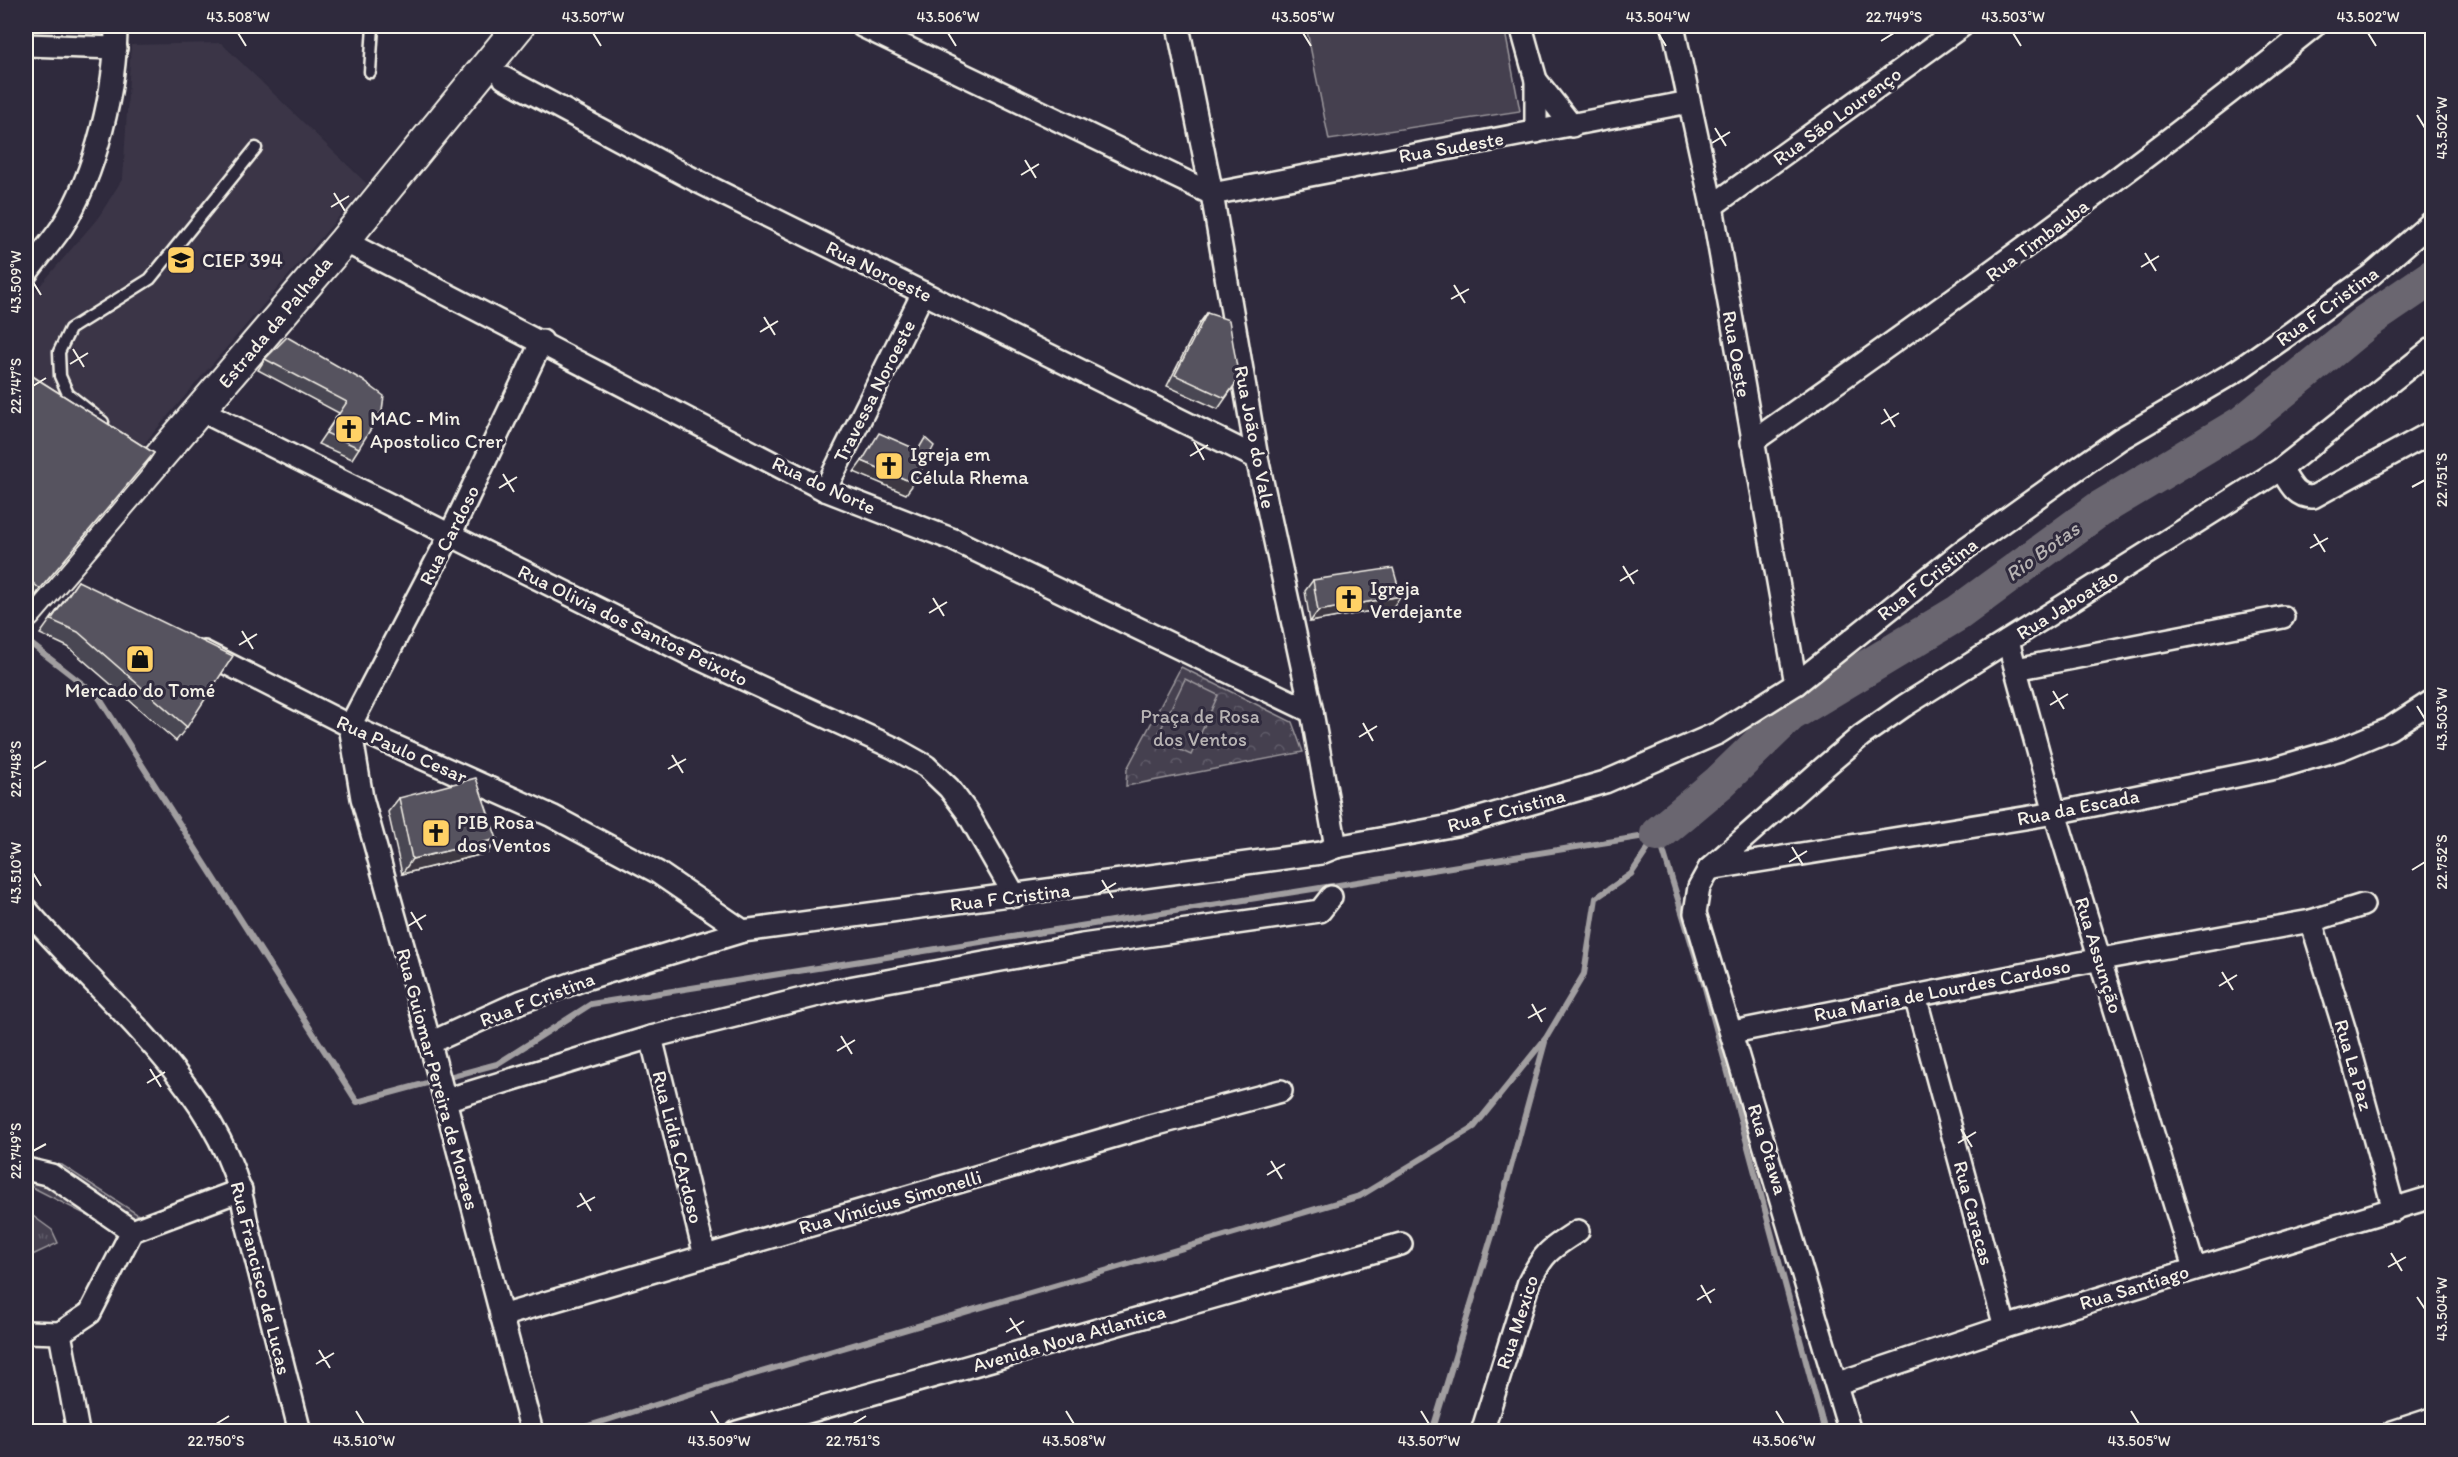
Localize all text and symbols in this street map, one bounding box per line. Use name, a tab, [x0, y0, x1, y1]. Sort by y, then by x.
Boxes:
text: 43.508°W	[206, 8, 270, 26]
text: 43.507°W	[562, 8, 625, 26]
text: 43.506°W	[916, 8, 980, 26]
text: 43.505°W	[1271, 8, 1335, 26]
text: 43.504°W	[1626, 8, 1690, 26]
text: 22.749°S	[1866, 8, 1922, 26]
text: 43.503°W	[1981, 8, 2045, 26]
text: 43.502°W	[2336, 8, 2400, 26]
street label: Rua São Lourenço	[1768, 61, 1906, 171]
text: 43.502°W	[2433, 96, 2451, 160]
street label: Rua Sudeste	[1397, 126, 1505, 168]
street label: Rua Timbauba	[1981, 193, 2094, 287]
street label: Rua Noroeste	[822, 235, 936, 307]
school or university icon: CIEP 394	[165, 244, 197, 276]
place label: CIEP 394	[202, 248, 283, 272]
text: 43.509°W	[7, 250, 25, 314]
street label: Estrada da Palhada	[213, 251, 338, 393]
street label: Rua F Cristina	[2271, 261, 2383, 351]
street label: Rua Oeste	[1718, 309, 1756, 399]
street label: Travessa Noroeste	[828, 316, 920, 466]
text: 22.747°S	[7, 358, 25, 414]
street label: Rua João do Vale	[1229, 363, 1281, 511]
place label: MAC - Min Apostolico Crer	[370, 406, 503, 453]
church icon: MAC - Min Apostolico Crer	[333, 413, 365, 445]
place label: Igreja em Célula Rhema	[910, 442, 1029, 489]
church icon: Igreja em Célula Rhema	[873, 450, 905, 482]
street label: Rua do Norte	[768, 451, 880, 519]
text: 22.751°S	[2433, 453, 2451, 507]
street label: Rua Cardoso	[414, 481, 484, 589]
water label: Rio Botas	[2000, 515, 2085, 586]
street label: Rua F Cristina	[1872, 532, 1982, 626]
street label: Rua Olivia dos Santos Peixoto	[514, 559, 752, 691]
street label: Rua Jaboatão	[2012, 563, 2122, 645]
place label: Igreja Verdejante	[1370, 576, 1462, 623]
church icon: Igreja Verdejante	[1333, 583, 1365, 615]
shop icon: Mercado do Tomé	[124, 643, 156, 675]
place label: Mercado do Tomé	[65, 678, 215, 702]
text: 43.503°W	[2433, 687, 2451, 751]
park label: Praça de Rosa dos Ventos	[1140, 704, 1260, 751]
street label: Rua Paulo Cesar	[333, 709, 471, 789]
text: 22.748°S	[7, 740, 25, 798]
street label: Rua F Cristina	[1445, 783, 1568, 837]
street label: Rua da Escada	[2015, 783, 2141, 831]
place label: PIB Rosa dos Ventos	[457, 810, 551, 857]
church icon: PIB Rosa dos Ventos	[420, 817, 452, 849]
text: 22.752°S	[2433, 834, 2451, 890]
text: 43.510°W	[7, 842, 25, 904]
street label: Rua F Cristina	[949, 878, 1072, 916]
street label: Rua Assunção	[2070, 894, 2128, 1016]
street label: Rua Guiomar Pereira de Moraes	[391, 945, 485, 1213]
street label: Rua Maria de Lourdes Cardoso	[1812, 953, 2072, 1027]
street label: Rua F Cristina	[476, 966, 598, 1032]
street label: Rua La Paz	[2330, 1017, 2379, 1114]
street label: Rua Lidia CArdoso	[647, 1068, 709, 1226]
street label: Rua Otawa	[1743, 1101, 1793, 1198]
text: 22.749°S	[7, 1123, 25, 1179]
street label: Rua Caracas	[1949, 1158, 1999, 1268]
street label: Rua Vinícius Simonelli	[796, 1164, 984, 1240]
street label: Rua Francisco de Lucas	[225, 1179, 297, 1377]
street label: Rua Santiago	[2076, 1259, 2192, 1315]
street label: Rua Mexico	[1491, 1272, 1543, 1372]
text: 43.504°W	[2433, 1277, 2451, 1341]
street label: Avenida Nova Atlantica	[970, 1299, 1168, 1377]
text: 22.750°S	[188, 1432, 244, 1450]
text: 43.510°W	[333, 1432, 395, 1450]
text: 43.509°W	[687, 1432, 751, 1450]
text: 22.751°S	[826, 1432, 880, 1450]
text: 43.508°W	[1042, 1432, 1106, 1450]
text: 43.507°W	[1398, 1432, 1461, 1450]
text: 43.506°W	[1752, 1432, 1816, 1450]
text: 43.505°W	[2107, 1432, 2171, 1450]

